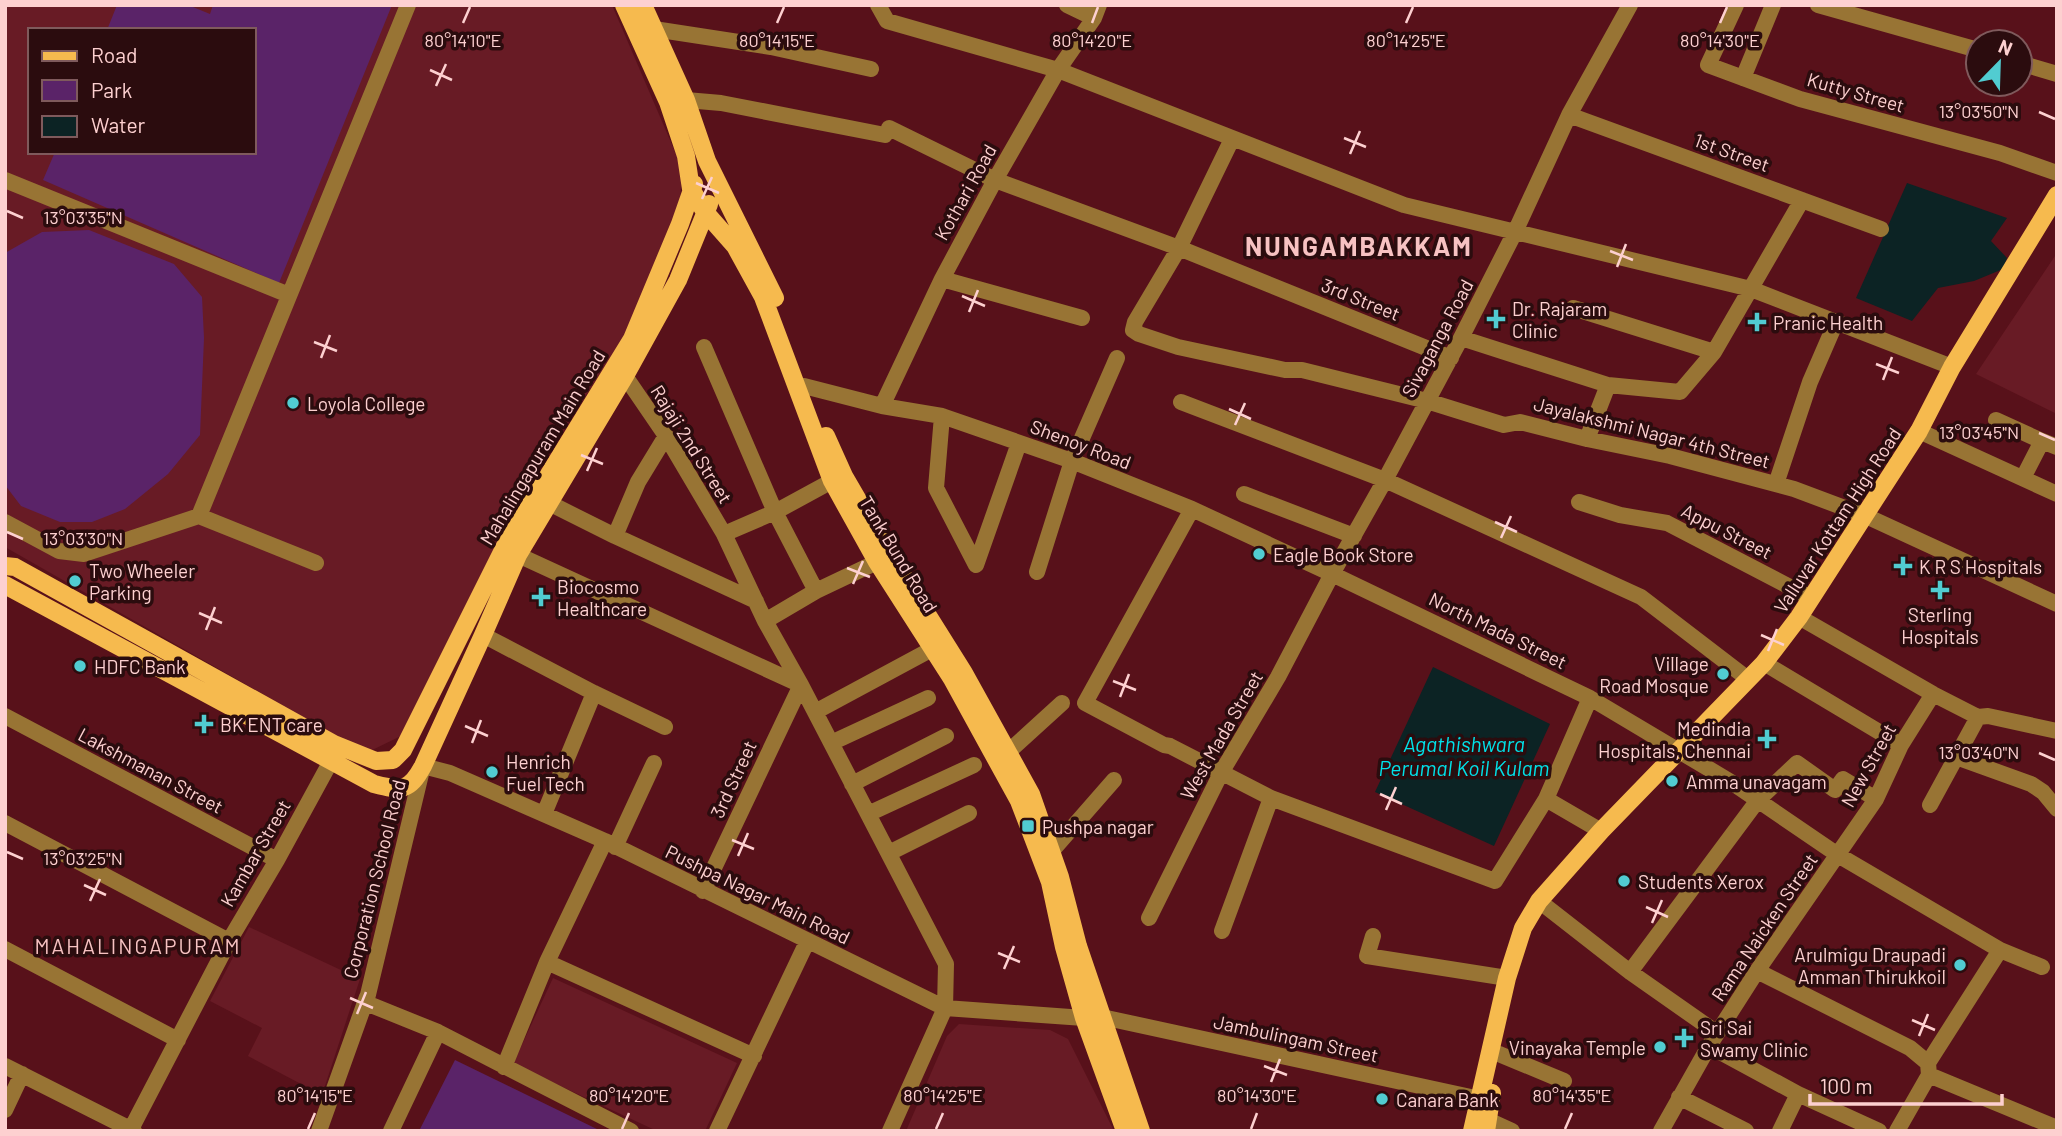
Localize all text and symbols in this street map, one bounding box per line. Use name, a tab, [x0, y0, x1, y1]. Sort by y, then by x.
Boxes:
legend	[28, 28, 256, 154]
north arrow	[1964, 28, 2034, 98]
text: 80°14'10"E	[425, 29, 501, 51]
text: 80°14'15"E	[739, 29, 815, 51]
text: 80°14'20"E	[1052, 29, 1132, 51]
text: 80°14'25"E	[1366, 29, 1446, 51]
text: 80°14'30"E	[1680, 29, 1760, 51]
text: N	[1996, 34, 2016, 60]
text: Road	[91, 42, 137, 67]
street label: Kutty Street	[1805, 67, 1907, 117]
text: Park	[91, 77, 132, 102]
text: 13°03'50"N	[1939, 100, 2019, 122]
text: Water	[91, 112, 146, 137]
street label: 1st Street	[1691, 128, 1773, 176]
street label: Kothari Road	[929, 140, 1001, 244]
text: 13°03'35"N	[43, 206, 123, 228]
district label: NUNGAMBAKKAM	[1245, 230, 1473, 261]
street label: 3rd Street	[1318, 273, 1404, 325]
street label: Sivaganga Road	[1396, 275, 1478, 401]
place label: Dr. Rajaram Clinic	[1512, 297, 1607, 342]
marker: Dr. Rajaram Clinic	[1486, 309, 1506, 329]
place label: Pranic Health	[1773, 311, 1883, 334]
marker: Pranic Health	[1747, 312, 1767, 332]
street label: Mahalingapuram Main Road	[475, 345, 609, 549]
street label: Rajaji 2nd Street	[646, 381, 738, 507]
place label: Loyola College	[307, 392, 425, 415]
street label: Jayalakshmi Nagar 4th Street	[1532, 392, 1772, 472]
marker: Loyola College	[285, 395, 301, 411]
street label: Shenoy Road	[1027, 414, 1135, 474]
text: 13°03'45"N	[1939, 421, 2019, 443]
street label: Valluvar Kottam High Road	[1768, 423, 1906, 617]
street label: Tank Bund Road	[855, 492, 943, 616]
street label: Appu Street	[1678, 498, 1776, 564]
text: 13°03'30"N	[43, 527, 123, 549]
place label: Eagle Book Store	[1273, 543, 1414, 566]
marker: Eagle Book Store	[1251, 546, 1267, 562]
place label: K R S Hospitals	[1919, 555, 2042, 578]
marker: K R S Hospitals	[1893, 556, 1913, 576]
place label: Two Wheeler Parking	[89, 559, 195, 604]
marker: Two Wheeler Parking	[67, 573, 83, 589]
place label: Biocosmo Healthcare	[557, 575, 647, 620]
marker: Sterling Hospitals	[1930, 580, 1950, 600]
marker: Biocosmo Healthcare	[531, 587, 551, 607]
street label: North Mada Street	[1425, 587, 1571, 673]
place label: Sterling Hospitals	[1901, 603, 1979, 648]
place label: Village Road Mosque	[1599, 652, 1709, 697]
place label: HDFC Bank	[94, 655, 185, 678]
marker: HDFC Bank	[72, 658, 88, 674]
marker: Village Road Mosque	[1715, 666, 1731, 682]
street label: West Mada Street	[1175, 667, 1267, 803]
place label: BK ENT care	[220, 713, 323, 736]
marker: BK ENT care	[194, 714, 214, 734]
place label: Medindia Hospitals, Chennai	[1598, 717, 1751, 762]
street label: New Street	[1836, 719, 1900, 811]
street label: Lakshmanan Street	[75, 722, 227, 818]
marker: Medindia Hospitals, Chennai	[1757, 729, 1777, 749]
water label: Agathishwara Perumal Koil Kulam	[1379, 731, 1549, 780]
street label: 3rd Street	[705, 737, 761, 821]
text: 13°03'40"N	[1938, 741, 2020, 763]
place label: Henrich Fuel Tech	[506, 750, 585, 795]
marker: Henrich Fuel Tech	[484, 764, 500, 780]
place label: Amma unavagam	[1686, 770, 1827, 793]
marker: Amma unavagam	[1664, 773, 1680, 789]
street label: Corporation School Road	[338, 777, 410, 981]
street label: Kambar Street	[215, 795, 295, 911]
place label: Pushpa nagar	[1042, 815, 1154, 838]
marker: Pushpa nagar	[1020, 818, 1036, 834]
street label: Pushpa Nagar Main Road	[662, 839, 854, 949]
text: 13°03'25"N	[43, 847, 123, 869]
street label: Rama Naicken Street	[1706, 849, 1822, 1005]
place label: Students Xerox	[1638, 870, 1764, 893]
marker: Students Xerox	[1616, 873, 1632, 889]
district label: MAHALINGAPURAM	[35, 933, 241, 958]
place label: Arulmigu Draupadi Amman Thirukkoil	[1794, 943, 1946, 988]
marker: Arulmigu Draupadi Amman Thirukkoil	[1952, 957, 1968, 973]
street label: Jambulingam Street	[1212, 1009, 1380, 1067]
place label: Sri Sai Swamy Clinic	[1700, 1016, 1808, 1061]
marker: Sri Sai Swamy Clinic	[1674, 1028, 1694, 1048]
place label: Vinayaka Temple	[1509, 1036, 1646, 1059]
marker: Vinayaka Temple	[1652, 1039, 1668, 1055]
scale bar	[1810, 1062, 2002, 1106]
text: 100 m	[1820, 1073, 1873, 1098]
text: 80°14'15"E	[277, 1084, 353, 1106]
text: 80°14'20"E	[589, 1084, 669, 1106]
text: 80°14'25"E	[903, 1084, 983, 1106]
text: 80°14'30"E	[1217, 1084, 1297, 1106]
text: 80°14'35"E	[1533, 1084, 1611, 1106]
place label: Canara Bank	[1396, 1088, 1499, 1111]
marker: Canara Bank	[1374, 1091, 1390, 1107]

